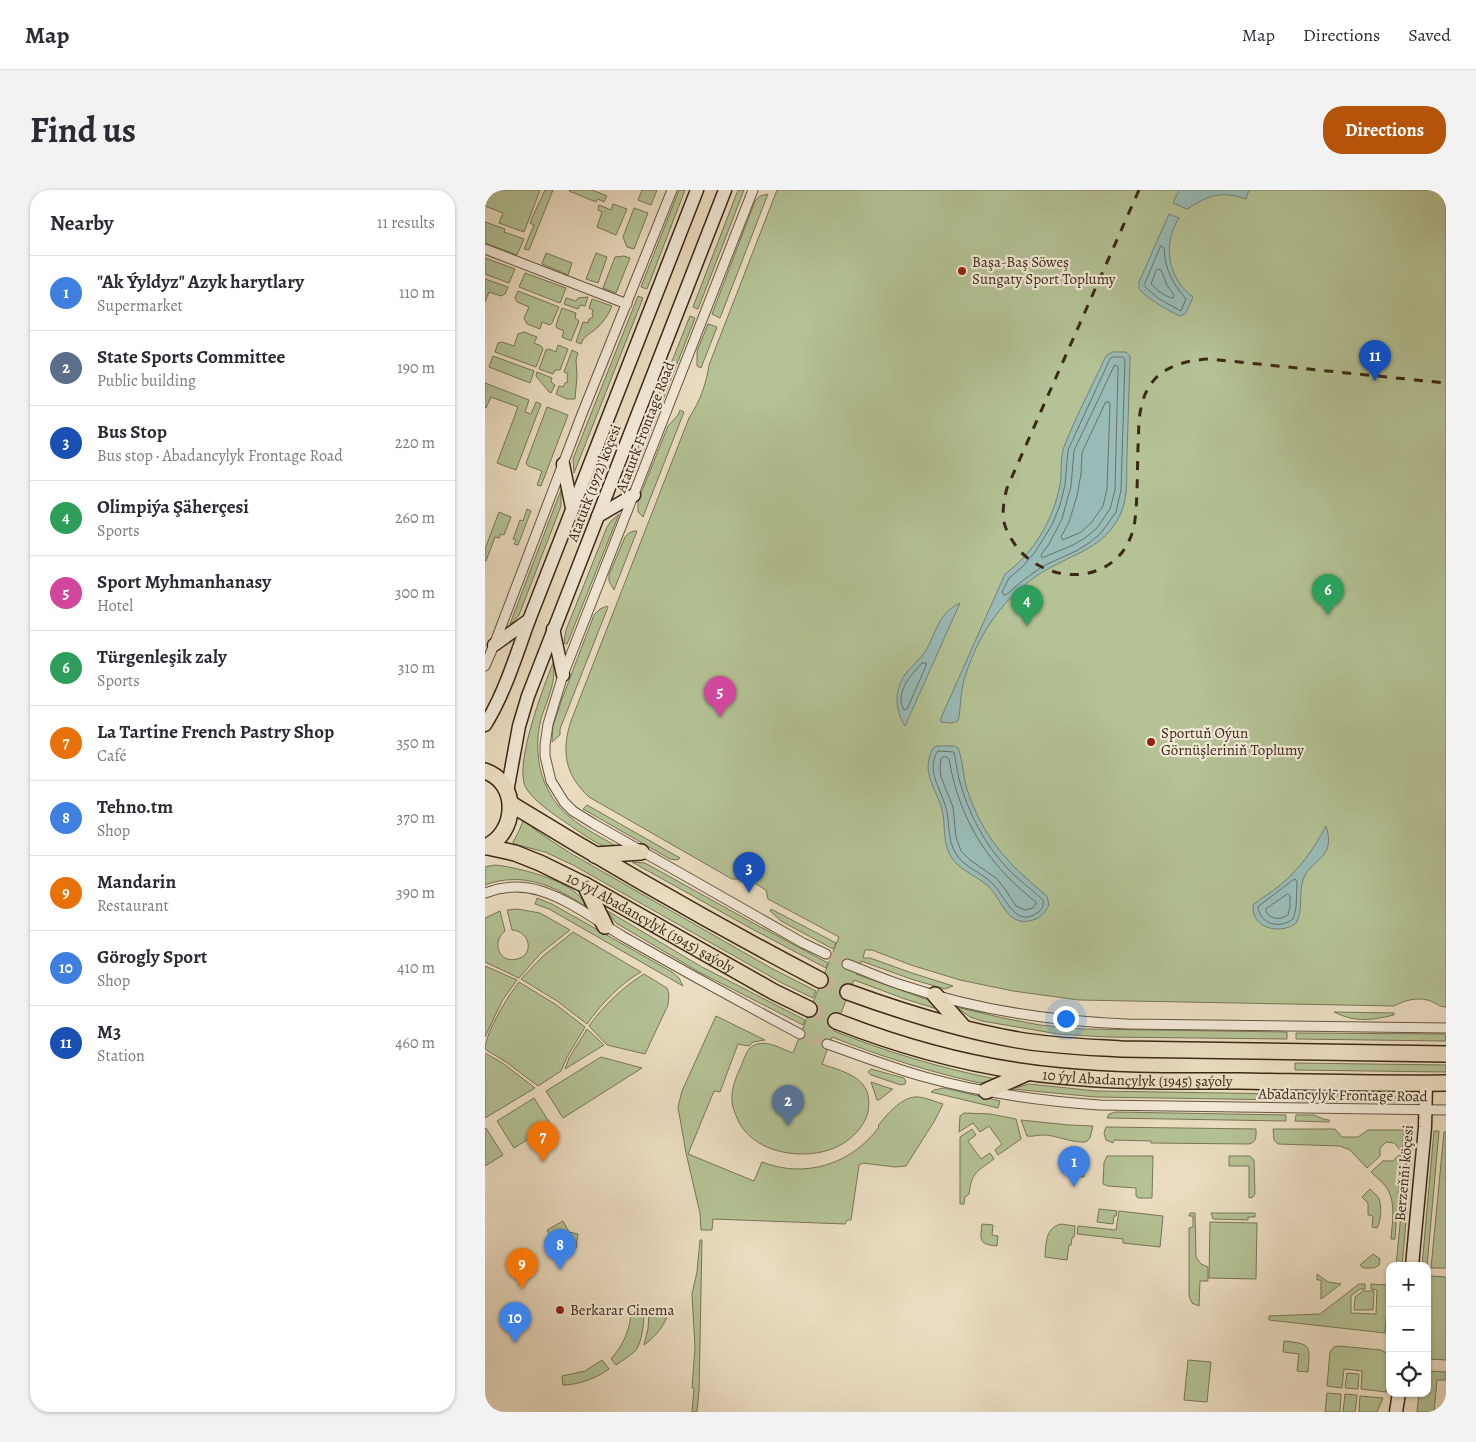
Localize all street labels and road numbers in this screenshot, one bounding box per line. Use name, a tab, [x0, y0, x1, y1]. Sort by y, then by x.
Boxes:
street label: Ataturk Frontage Road	[610, 358, 680, 496]
street label: Atatürk (1972) köçesi	[562, 421, 626, 546]
street label: 10 ýyl Abadançylyk (1945) şaýoly	[563, 867, 738, 978]
street label: 10 ýyl Abadançylyk (1945) şaýoly	[1042, 1064, 1233, 1091]
street label: Abadancylyk Frontage Road	[1257, 1084, 1429, 1106]
street label: Berzeňňi köçesi	[1390, 1124, 1418, 1222]

